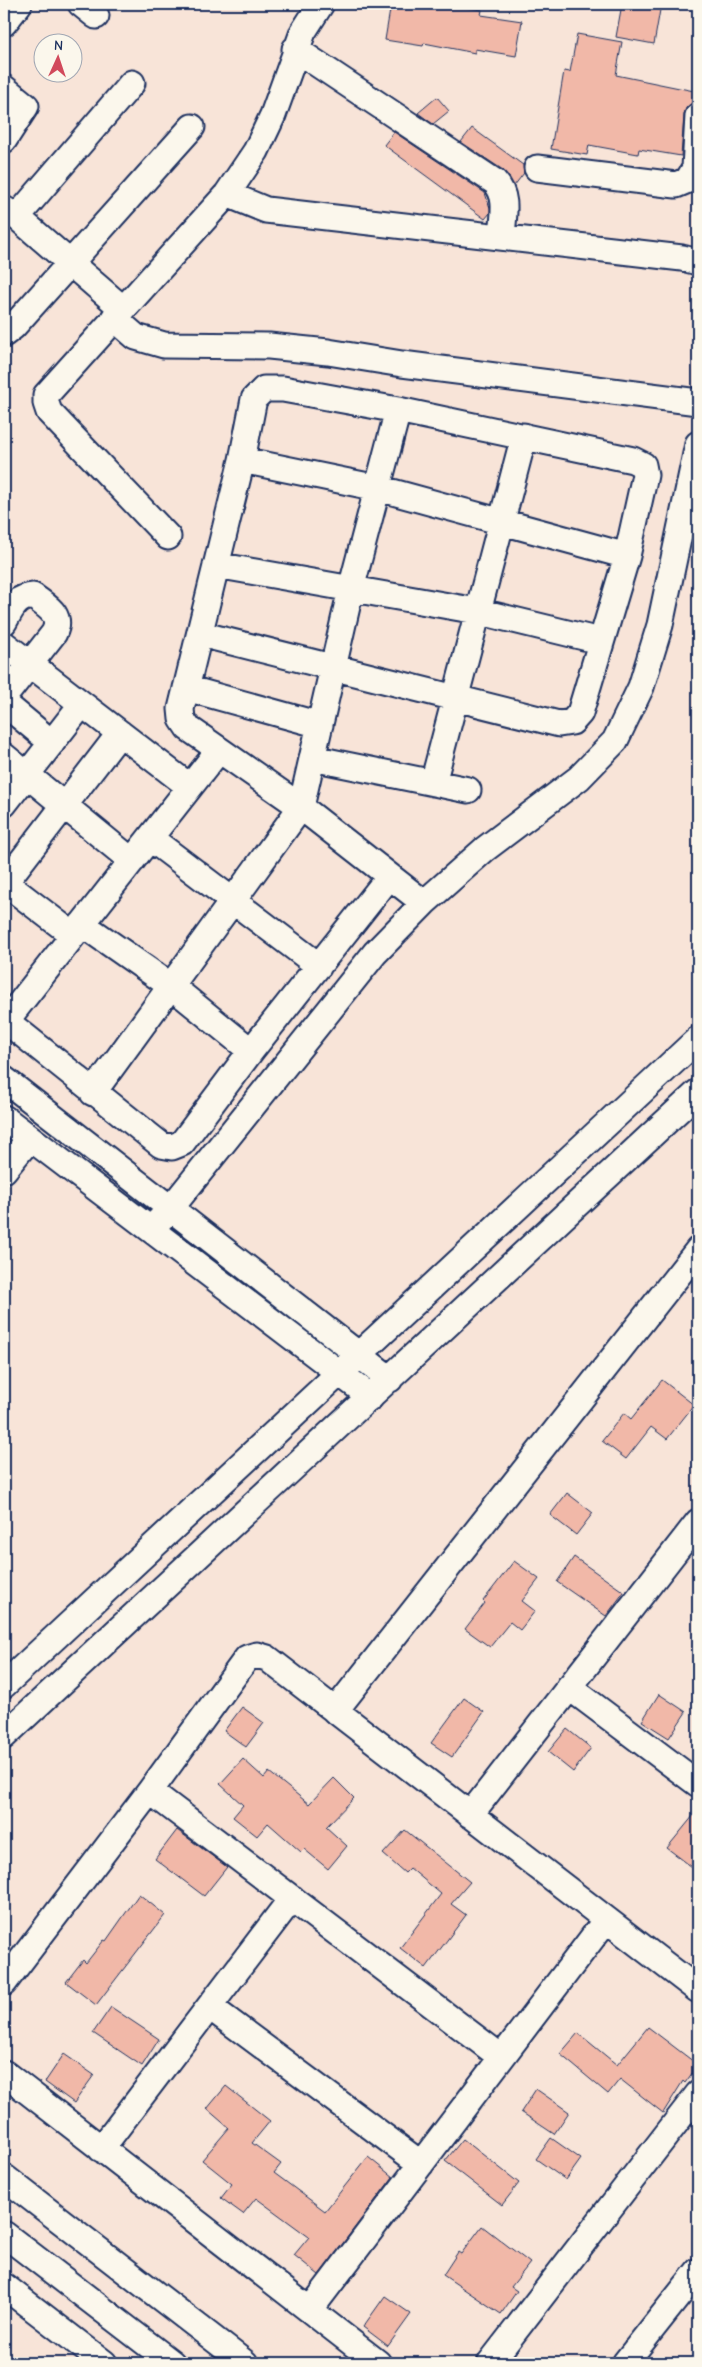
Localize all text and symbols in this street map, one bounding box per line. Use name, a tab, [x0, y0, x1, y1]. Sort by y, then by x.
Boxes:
north arrow	[32, 32, 82, 82]
text: N	[54, 37, 64, 54]

